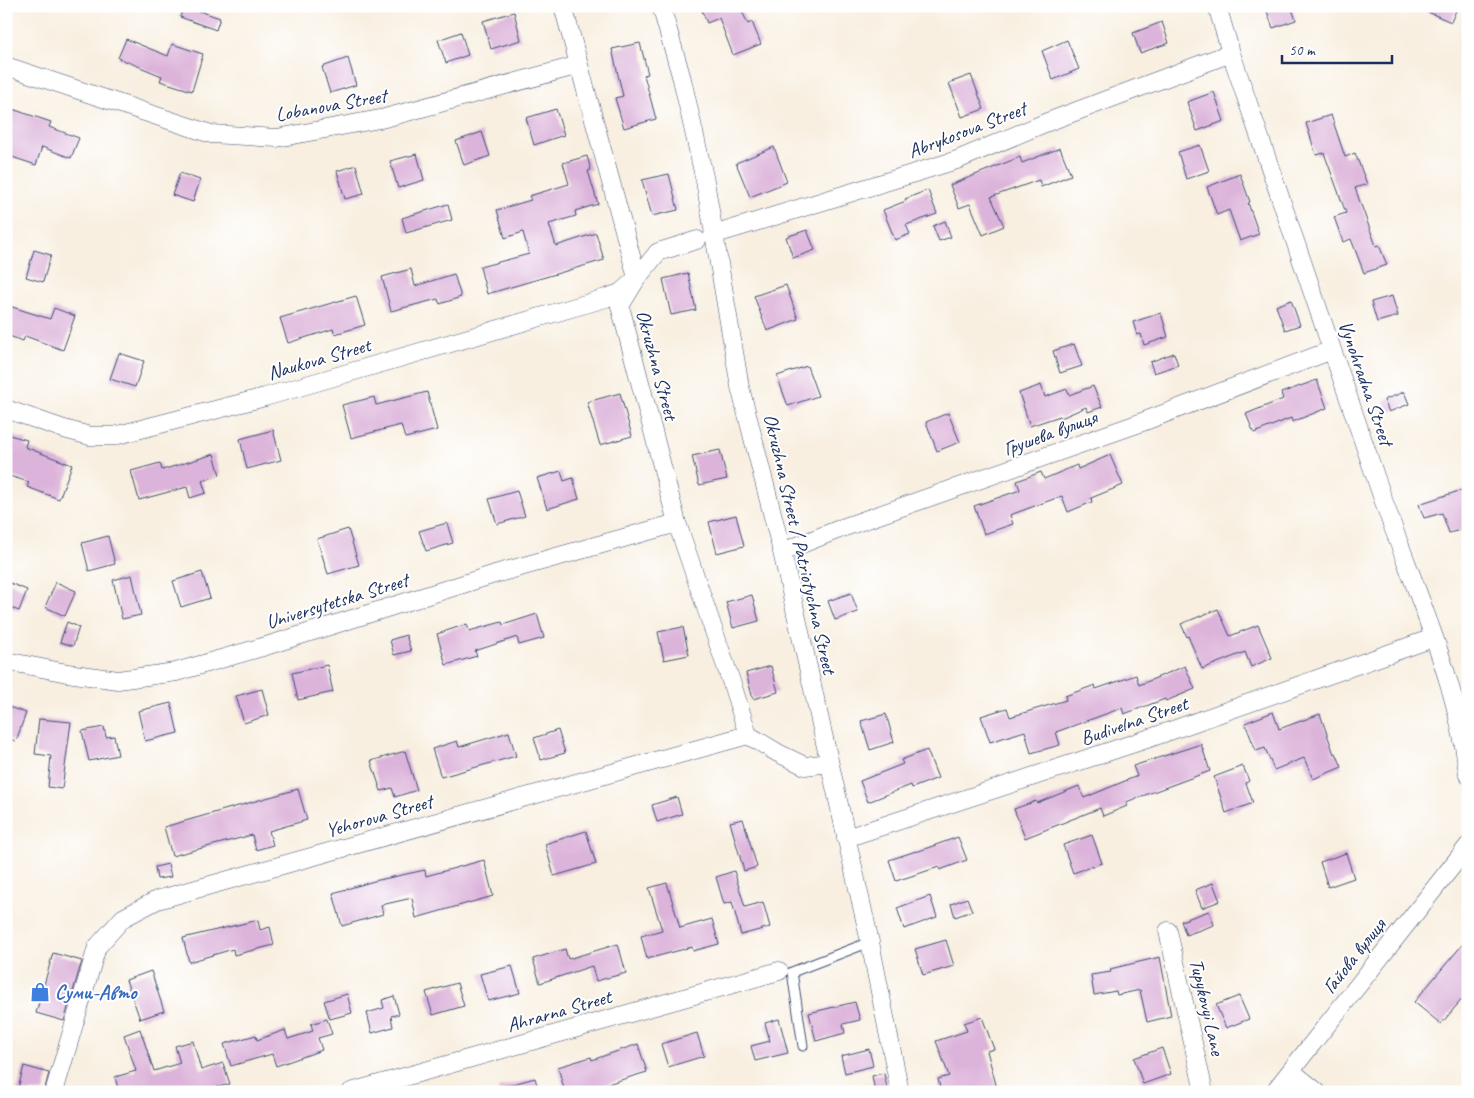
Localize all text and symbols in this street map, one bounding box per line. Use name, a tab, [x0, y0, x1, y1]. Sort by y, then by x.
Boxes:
scale bar	[1282, 32, 1392, 64]
text: 50 m	[1289, 41, 1316, 60]
street label: Lobanova Street	[274, 82, 392, 127]
street label: Abrykosova Street	[904, 95, 1033, 164]
street label: Okruzhna Street	[630, 307, 684, 425]
street label: Vynohradna Street	[1333, 317, 1400, 452]
street label: Naukova Street	[265, 332, 376, 386]
street label: Грушева вулиця	[1000, 404, 1102, 461]
street label: Okruzhna Street / Patriotychna Street	[758, 412, 843, 679]
street label: Universytetska Street	[263, 567, 414, 634]
street label: Budivelna Street	[1077, 690, 1193, 751]
street label: Yehorova Street	[323, 788, 438, 843]
street label: Гайова вулиця	[1317, 912, 1392, 999]
street label: Tupykovyi Lane	[1184, 956, 1231, 1059]
place label: Суми-Авто	[55, 980, 138, 1005]
shop icon: Суми-Авто	[29, 981, 51, 1003]
street label: Ahrarna Street	[504, 984, 616, 1038]

